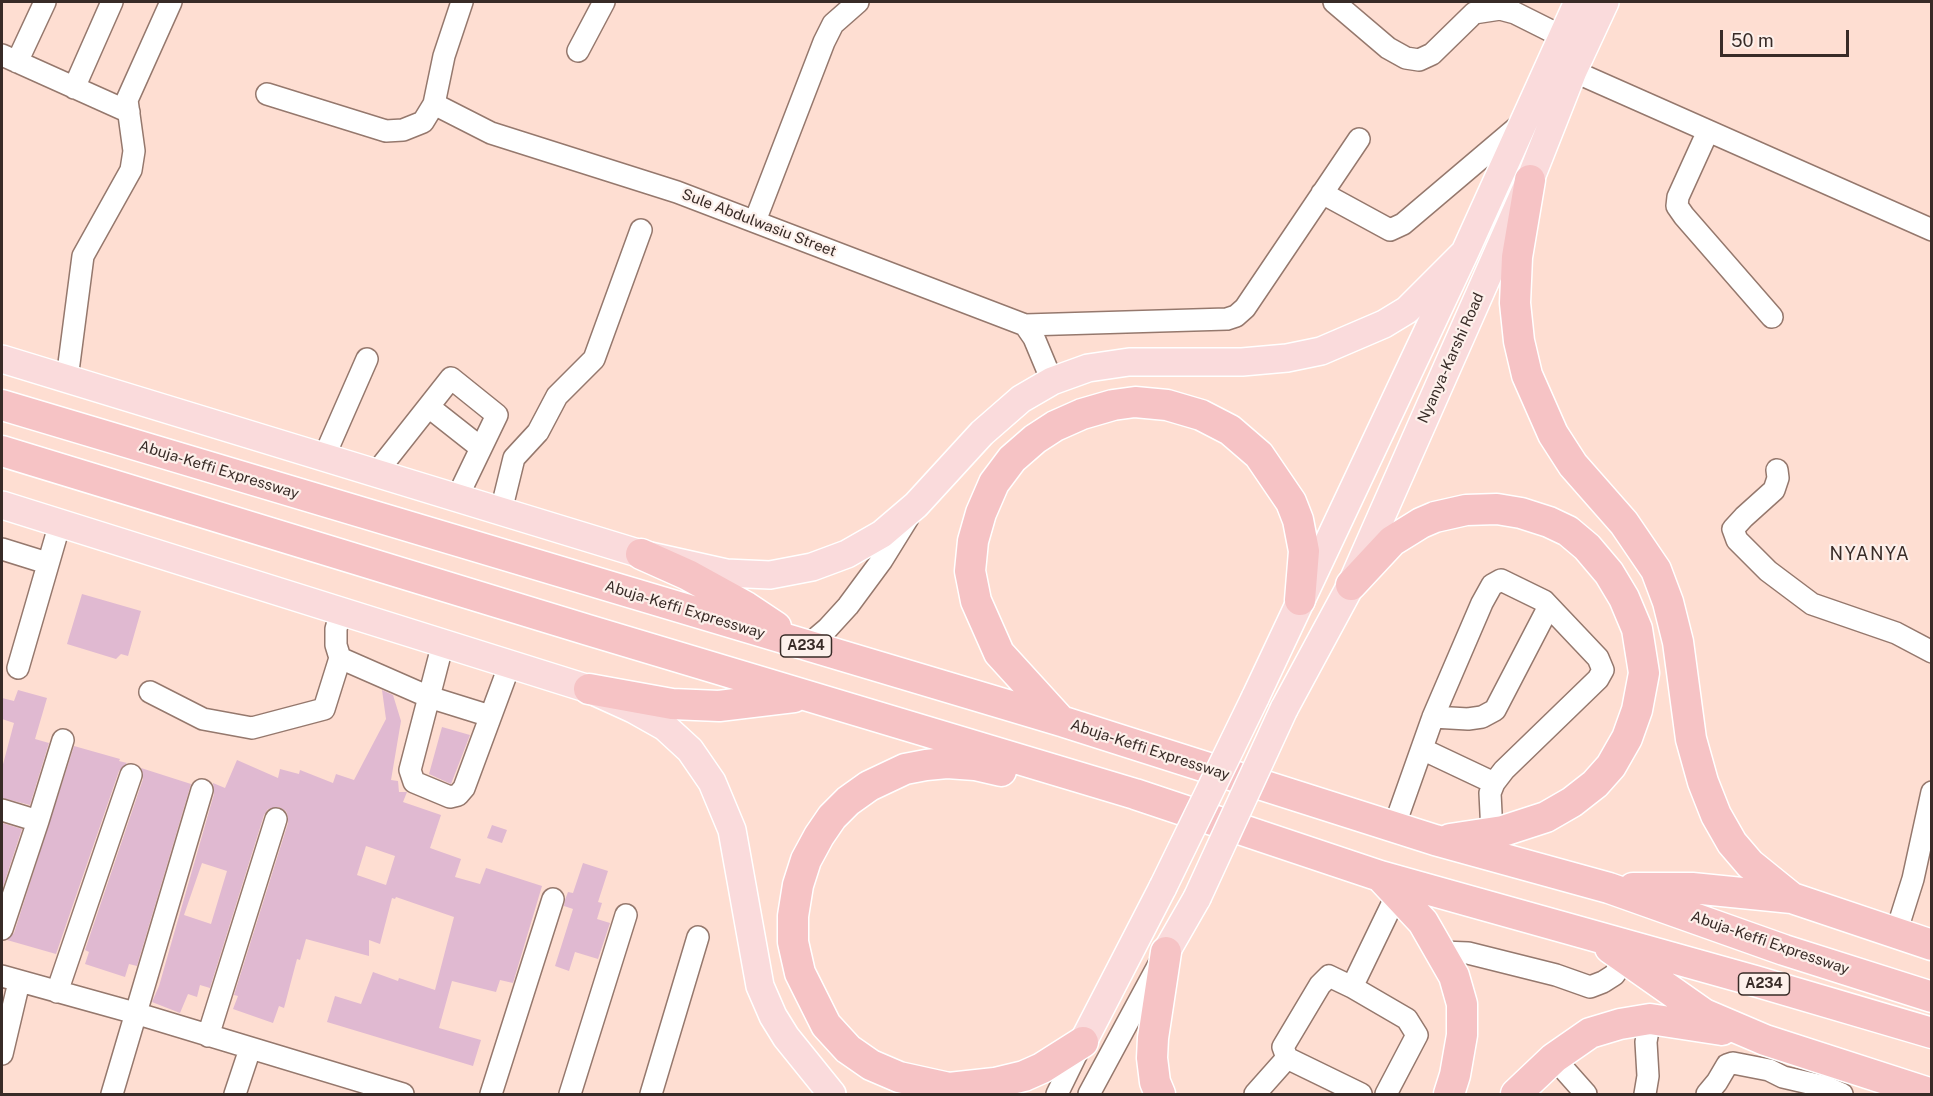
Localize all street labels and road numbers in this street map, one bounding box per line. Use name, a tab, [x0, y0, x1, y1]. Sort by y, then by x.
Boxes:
street label: Sule Abdulwasiu Street	[679, 185, 839, 261]
street label: Nyanya-Karshi Road	[1414, 290, 1488, 426]
street label: Abuja-Keffi Expressway	[137, 437, 301, 503]
street label: Abuja-Keffi Expressway	[603, 577, 767, 643]
road number: A234	[780, 635, 832, 657]
street label: Abuja-Keffi Expressway	[1068, 716, 1232, 784]
street label: Abuja-Keffi Expressway	[1688, 907, 1852, 979]
road number: A234	[1738, 973, 1790, 995]

